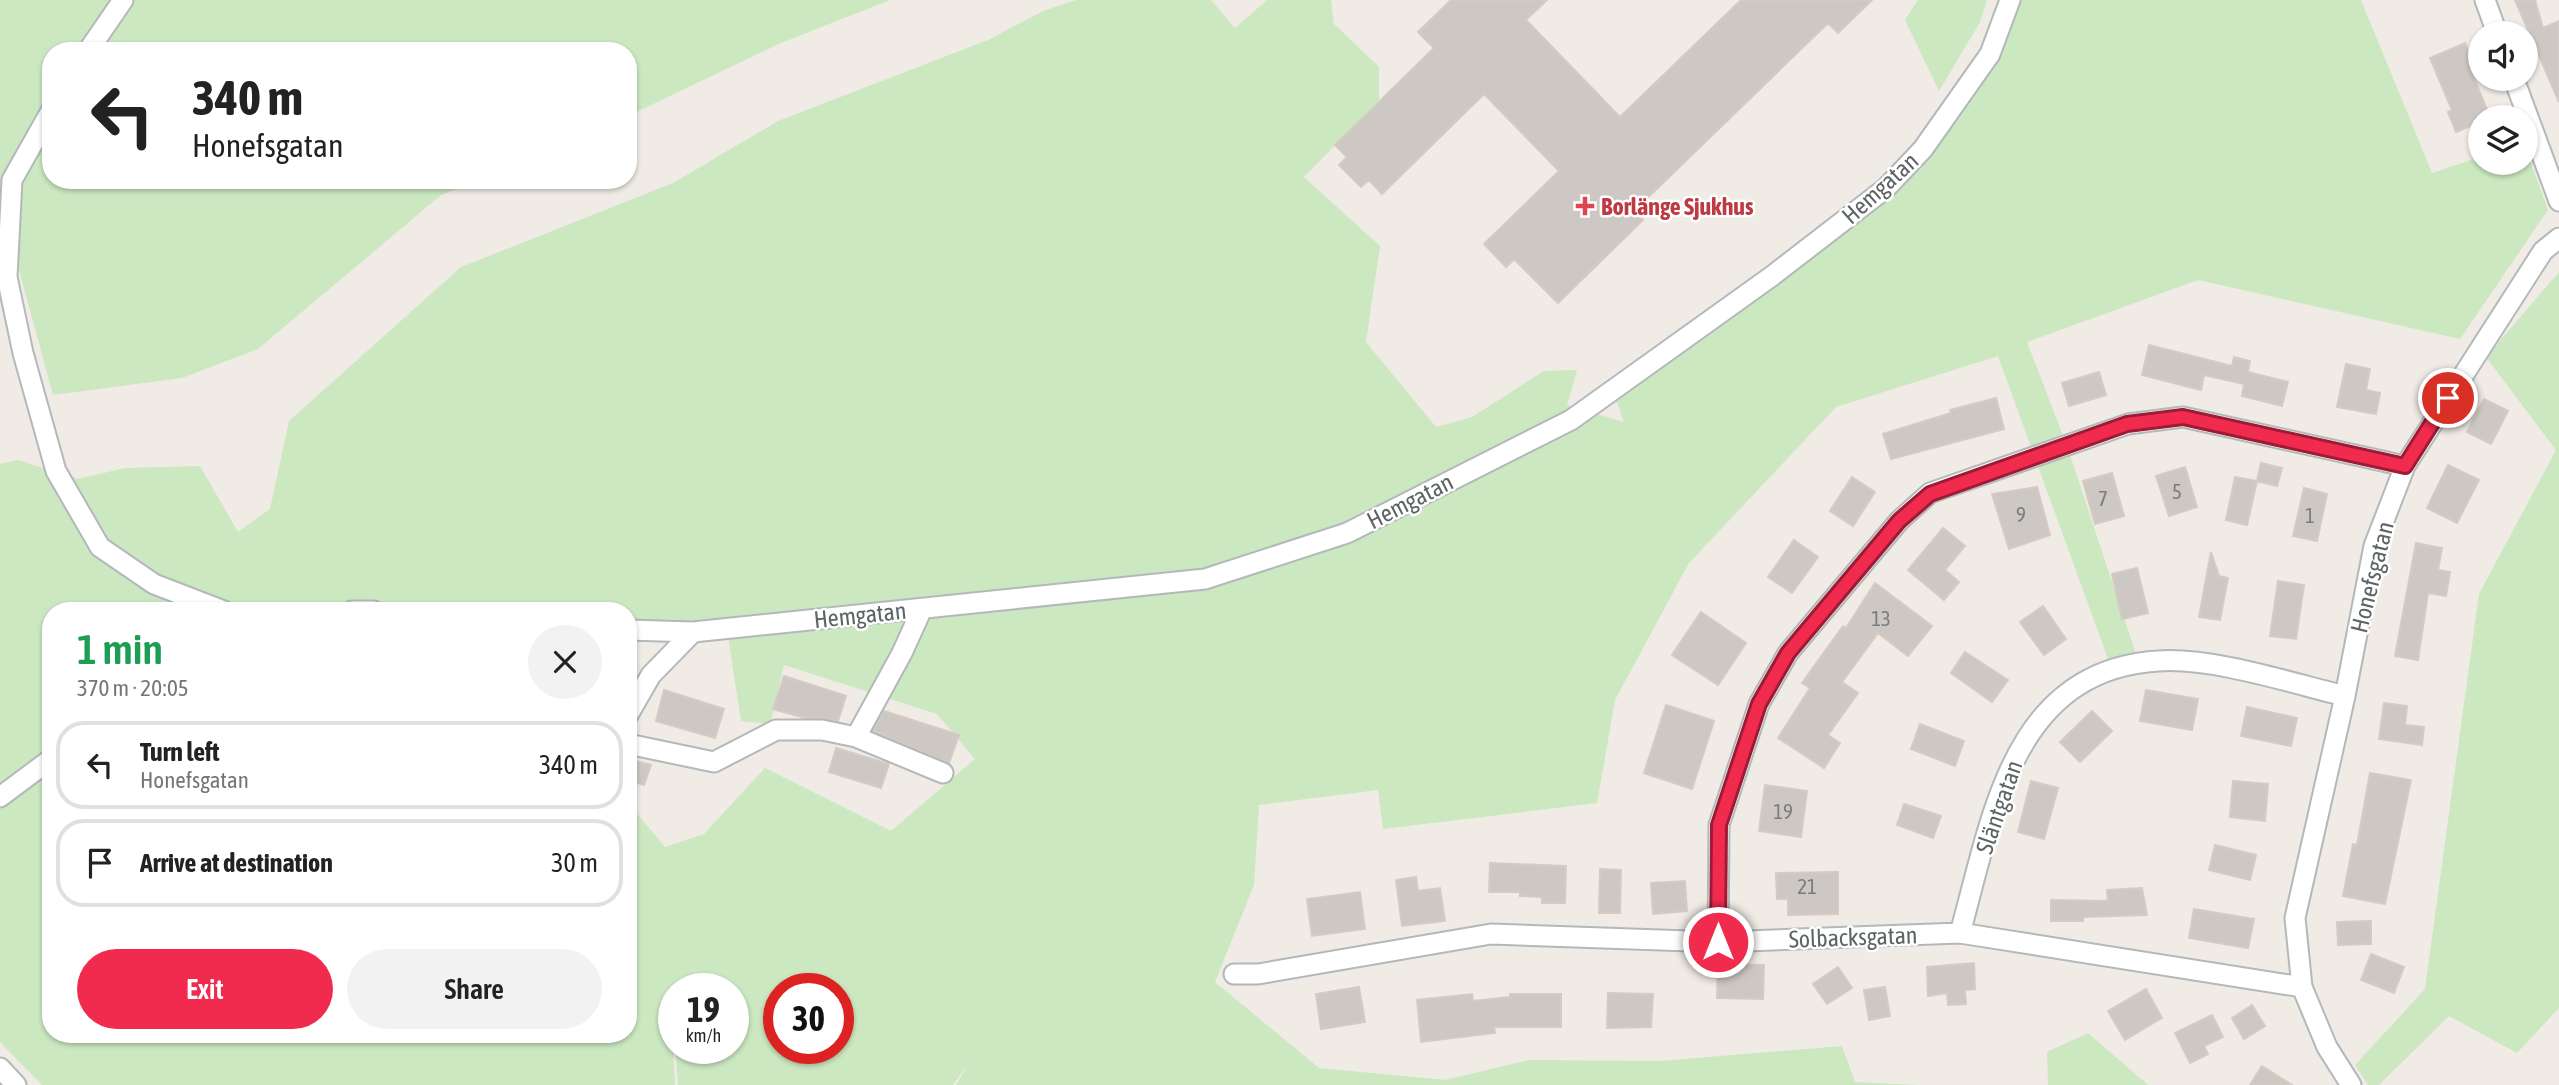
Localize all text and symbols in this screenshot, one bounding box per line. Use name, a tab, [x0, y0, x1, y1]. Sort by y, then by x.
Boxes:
map controls	[2468, 21, 2538, 175]
button: sound	[2468, 21, 2538, 91]
text: 340 m	[192, 69, 303, 125]
icon: left	[77, 70, 168, 161]
button: layers	[2468, 105, 2538, 175]
text: Honefsgatan	[192, 127, 343, 164]
street label: Hemgatan	[1836, 147, 1924, 229]
place label: Borlänge Sjukhus	[1601, 193, 1754, 220]
marker: Borlänge Sjukhus	[1575, 196, 1595, 216]
pin	[2418, 368, 2478, 428]
icon: arrive	[2429, 379, 2467, 417]
street label: Hemgatan	[1363, 468, 1457, 534]
house number: 5	[2172, 479, 2182, 503]
house number: 7	[2098, 486, 2108, 510]
house number: 9	[2016, 502, 2026, 526]
house number: 1	[2305, 503, 2315, 527]
street label: Honefsgatan	[2345, 519, 2399, 635]
street label: Hemgatan	[812, 597, 908, 633]
house number: 13	[1871, 606, 1891, 630]
text: 1 min	[77, 625, 163, 673]
button: close	[528, 625, 602, 699]
text: 370 m · 20:05	[77, 675, 189, 701]
text: Turn left	[140, 737, 220, 767]
icon: left	[81, 746, 119, 784]
text: 340 m	[539, 750, 598, 780]
street label: Släntgatan	[1970, 757, 2028, 857]
text: Honefsgatan	[140, 767, 249, 793]
house number: 19	[1773, 799, 1793, 823]
icon: arrive	[81, 844, 119, 882]
text: Arrive at destination	[140, 848, 333, 878]
text: 30 m	[551, 848, 598, 878]
house number: 21	[1797, 874, 1817, 898]
position arrow	[1681, 905, 1755, 979]
street label: Solbacksgatan	[1788, 921, 1918, 953]
button: Exit	[77, 949, 333, 1029]
button: Share	[347, 949, 602, 1029]
speed limit sign: 30	[763, 973, 854, 1064]
text: 19	[687, 989, 720, 1029]
text: km/h	[686, 1025, 721, 1046]

